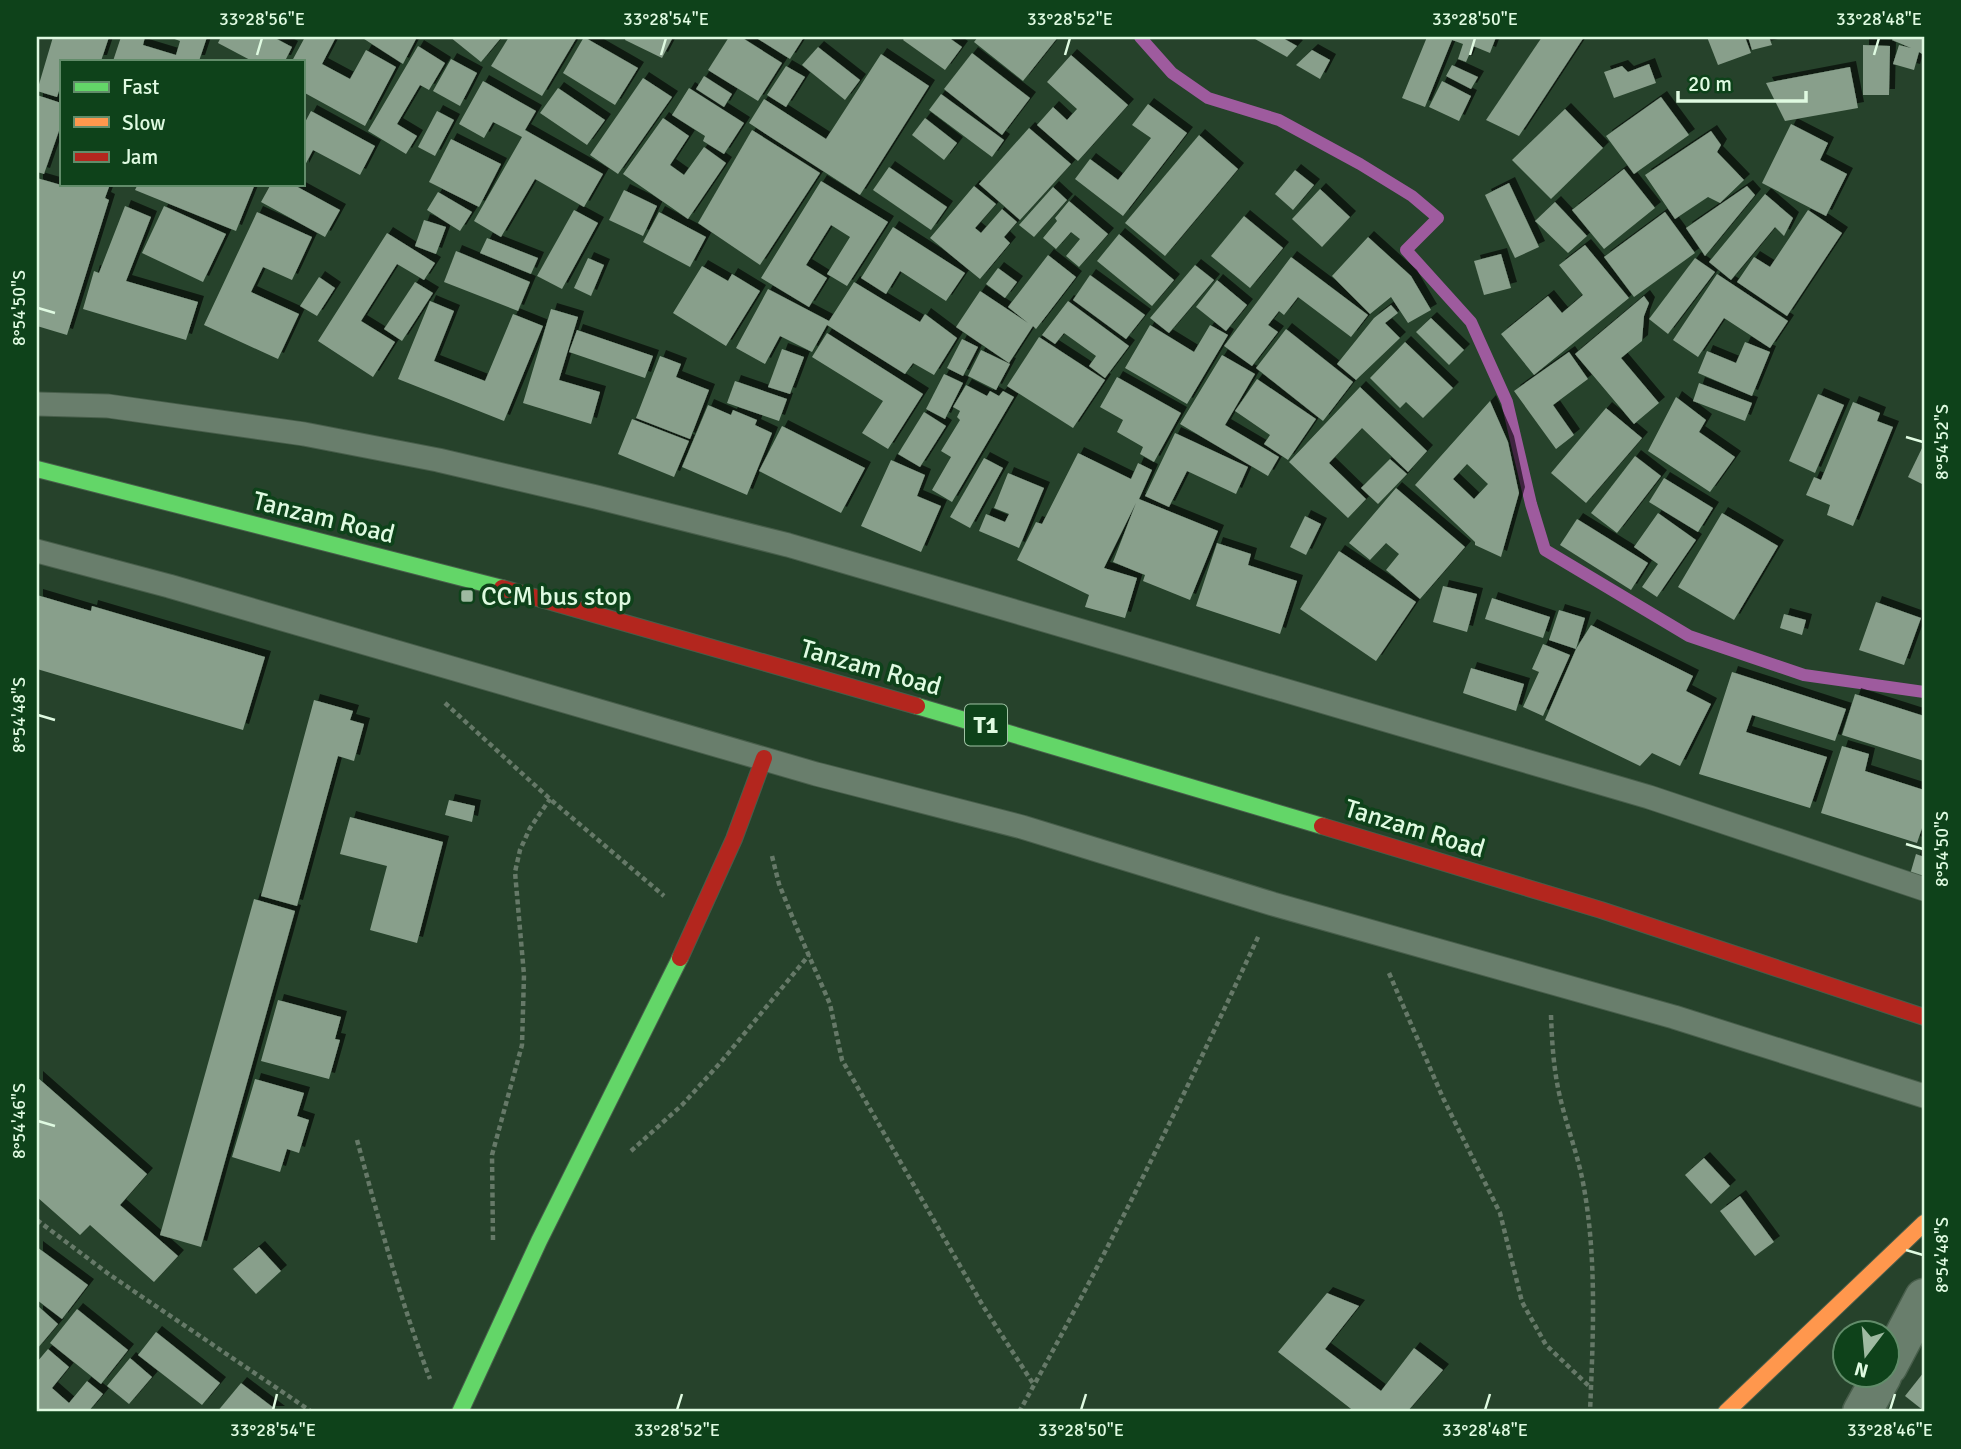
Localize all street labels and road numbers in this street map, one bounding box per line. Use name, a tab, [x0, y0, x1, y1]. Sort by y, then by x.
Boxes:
street label: Tanzam Road	[249, 485, 398, 551]
street label: Tanzam Road	[797, 633, 945, 703]
road number: T1	[965, 704, 1007, 746]
street label: Tanzam Road	[1341, 792, 1489, 865]

